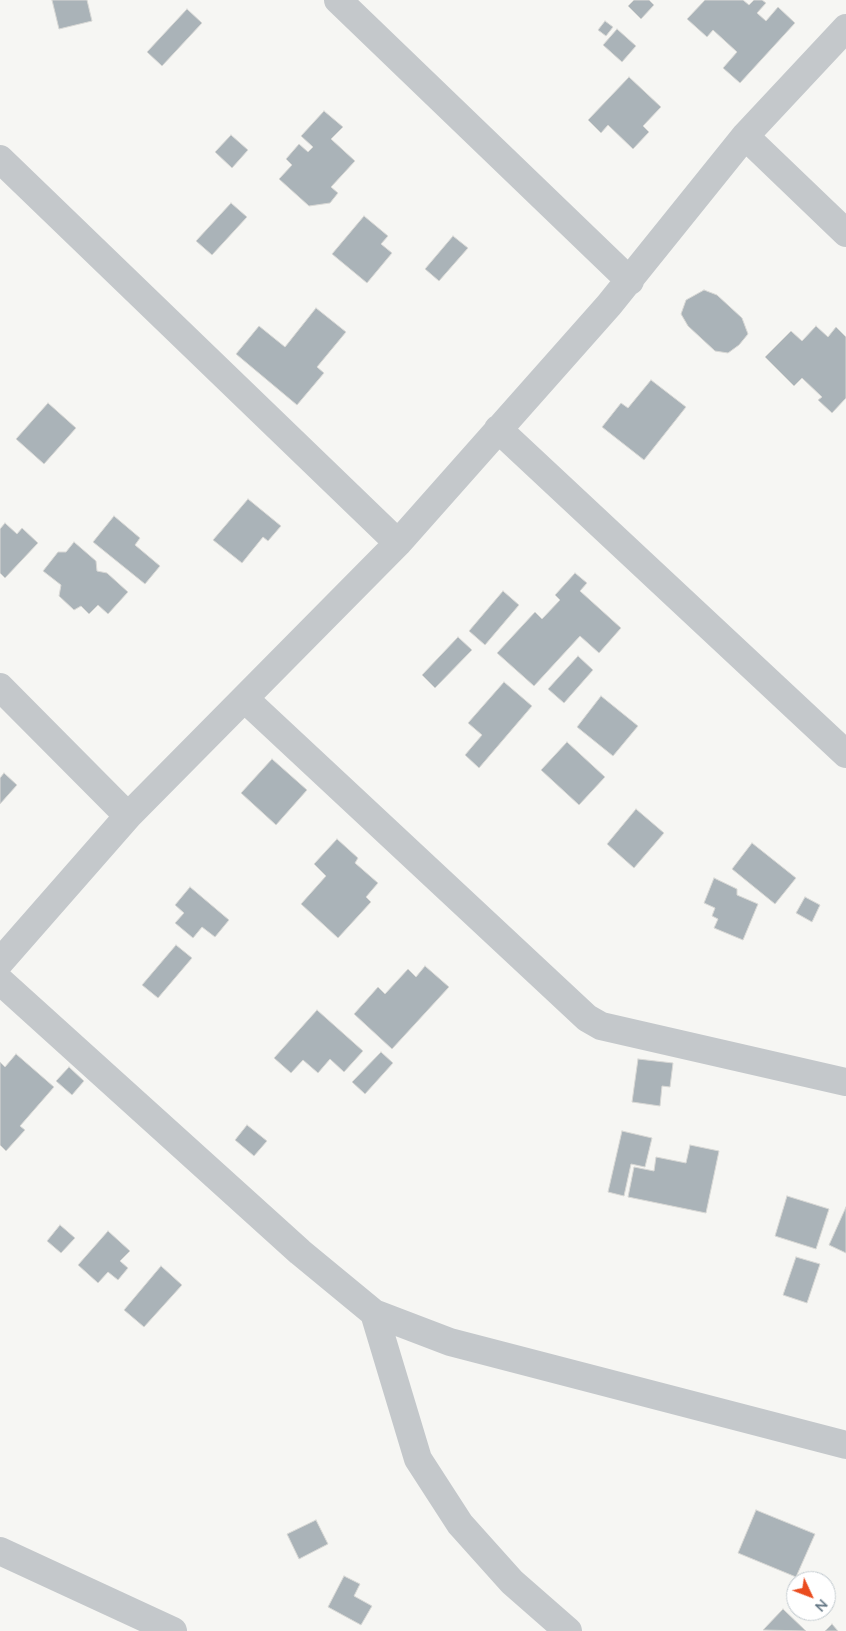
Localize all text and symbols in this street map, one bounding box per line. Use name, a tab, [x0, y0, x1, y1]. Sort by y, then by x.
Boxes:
north arrow	[786, 1571, 836, 1621]
text: N	[812, 1596, 832, 1616]

